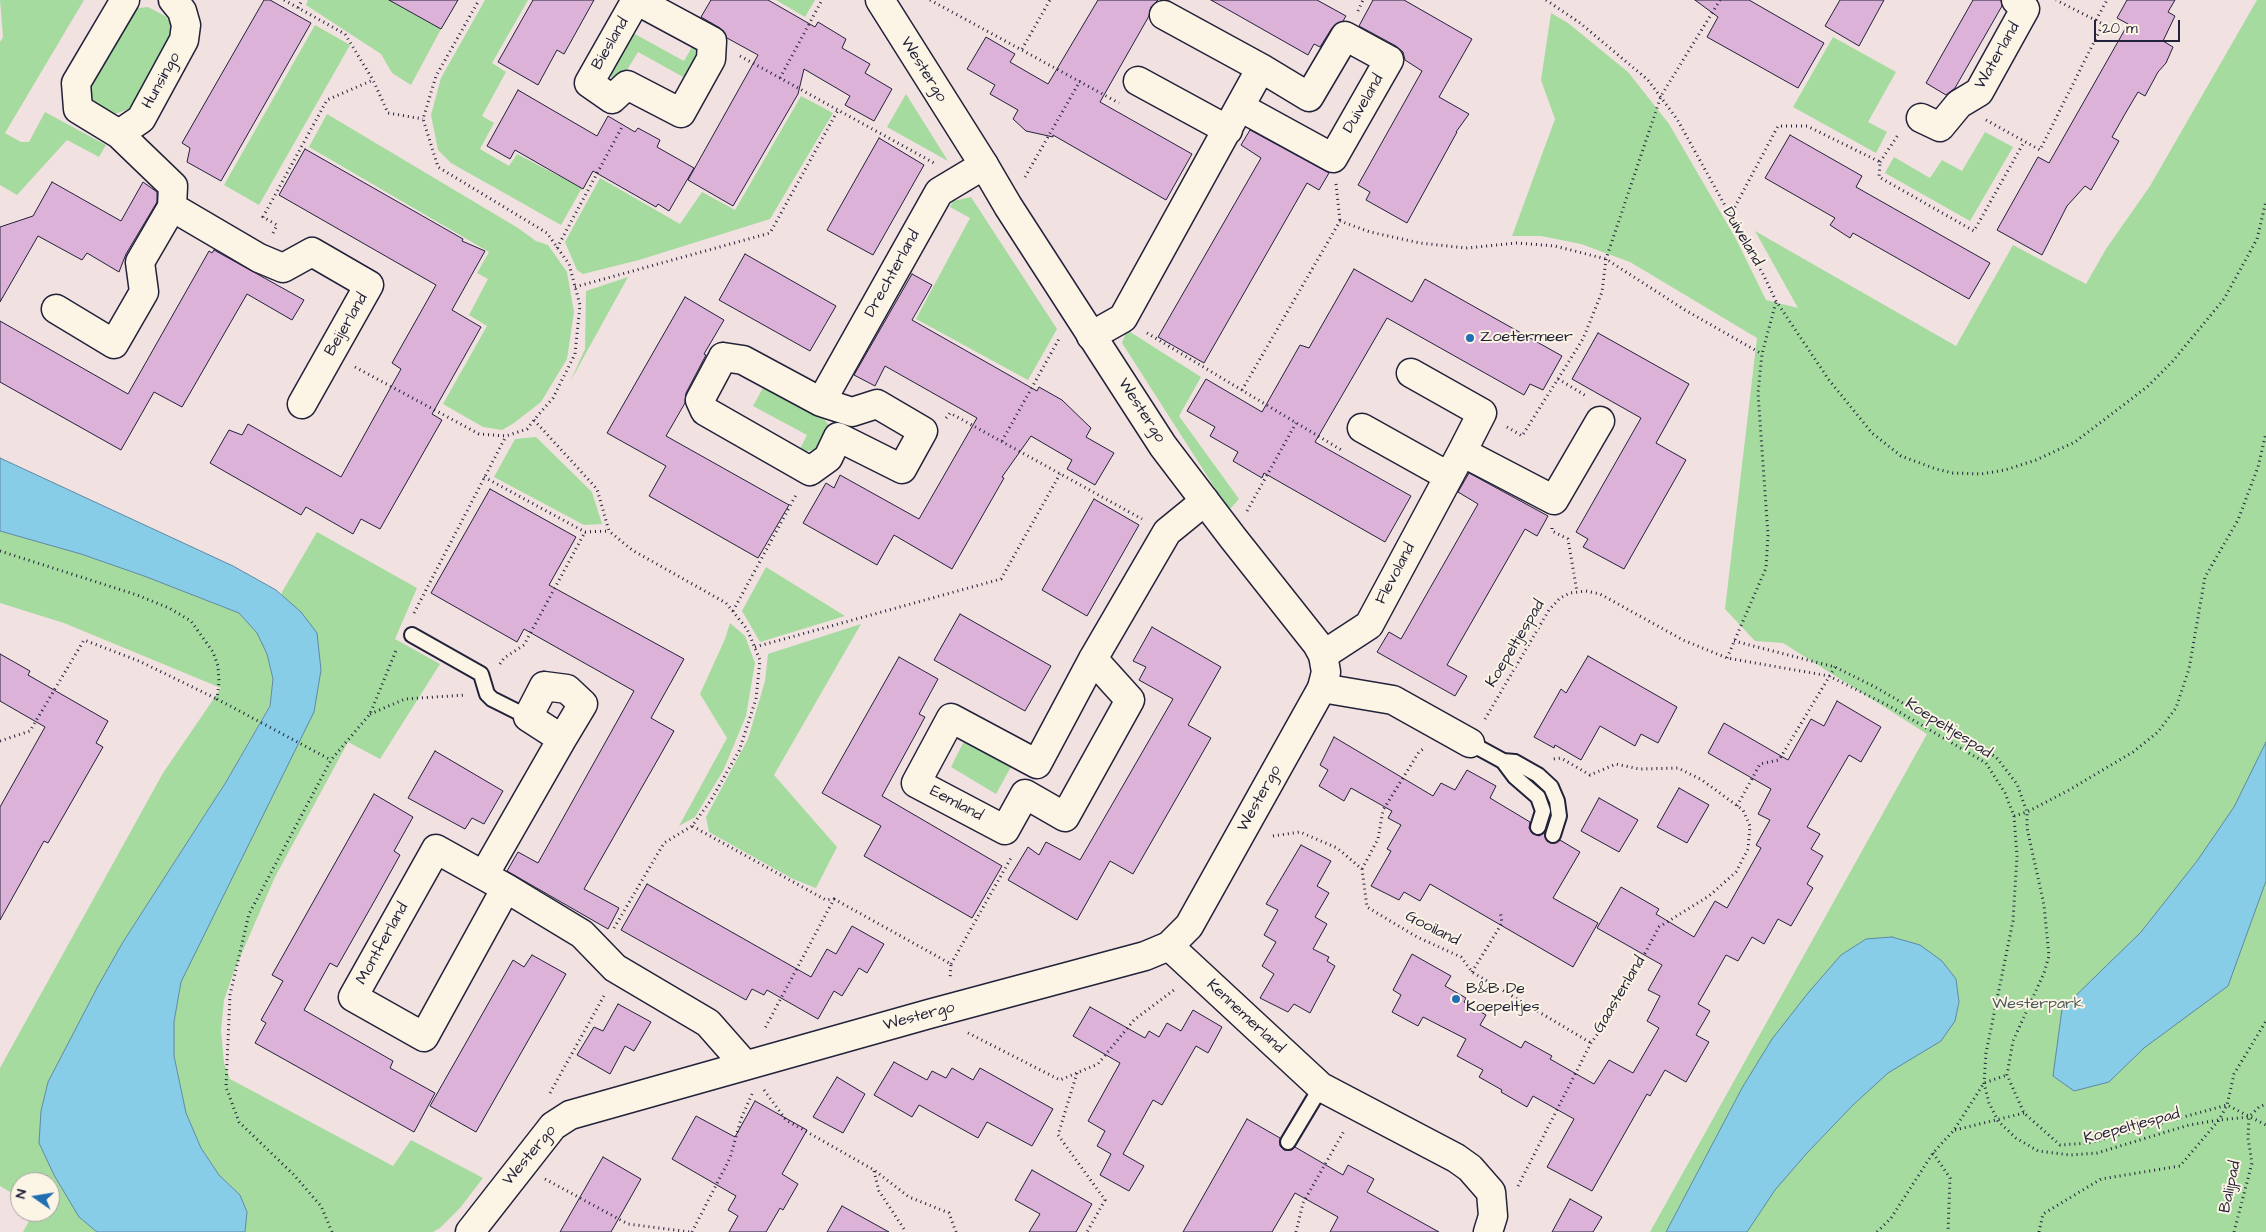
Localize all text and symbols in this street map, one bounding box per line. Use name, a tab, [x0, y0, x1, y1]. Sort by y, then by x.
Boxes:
scale bar	[2096, 10, 2182, 42]
street label: Biesland	[588, 14, 634, 74]
text: 20 m	[2102, 18, 2138, 39]
street label: Waterland	[1971, 19, 2025, 93]
street label: Westergo	[896, 34, 950, 106]
street label: Hunsingo	[139, 49, 185, 113]
street label: Duiveland	[1340, 71, 1388, 137]
street label: Duiveland	[1718, 204, 1766, 270]
street label: Drechterland	[861, 227, 925, 321]
street label: Beijerland	[321, 290, 373, 360]
place label: Zoetermeer	[1480, 328, 1573, 348]
marker: Zoetermeer	[1464, 332, 1476, 344]
street label: Westergo	[1113, 375, 1169, 447]
street label: Flevoland	[1372, 540, 1420, 608]
street label: Koepeltjespad	[1482, 597, 1550, 691]
street label: Koepeltjespad	[1901, 695, 1995, 763]
street label: Westergo	[1234, 762, 1286, 836]
street label: Eemland	[926, 782, 986, 826]
street label: Montferland	[353, 900, 413, 988]
street label: Gooiland	[1402, 907, 1462, 951]
street label: Gaasterland	[1590, 953, 1650, 1037]
street label: Kennemerland	[1202, 976, 1288, 1058]
place label: B&B De Koepeltjes	[1466, 980, 1539, 1018]
marker: B&B De Koepeltjes	[1450, 993, 1462, 1005]
park label: Westerpark	[1992, 995, 2084, 1015]
street label: Westergo	[881, 998, 957, 1036]
street label: Koepeltjespad	[2082, 1105, 2182, 1149]
street label: Westergo	[499, 1122, 561, 1190]
street label: Balijpad	[2216, 1159, 2246, 1215]
north arrow	[10, 1172, 60, 1222]
text: N	[11, 1187, 32, 1200]

